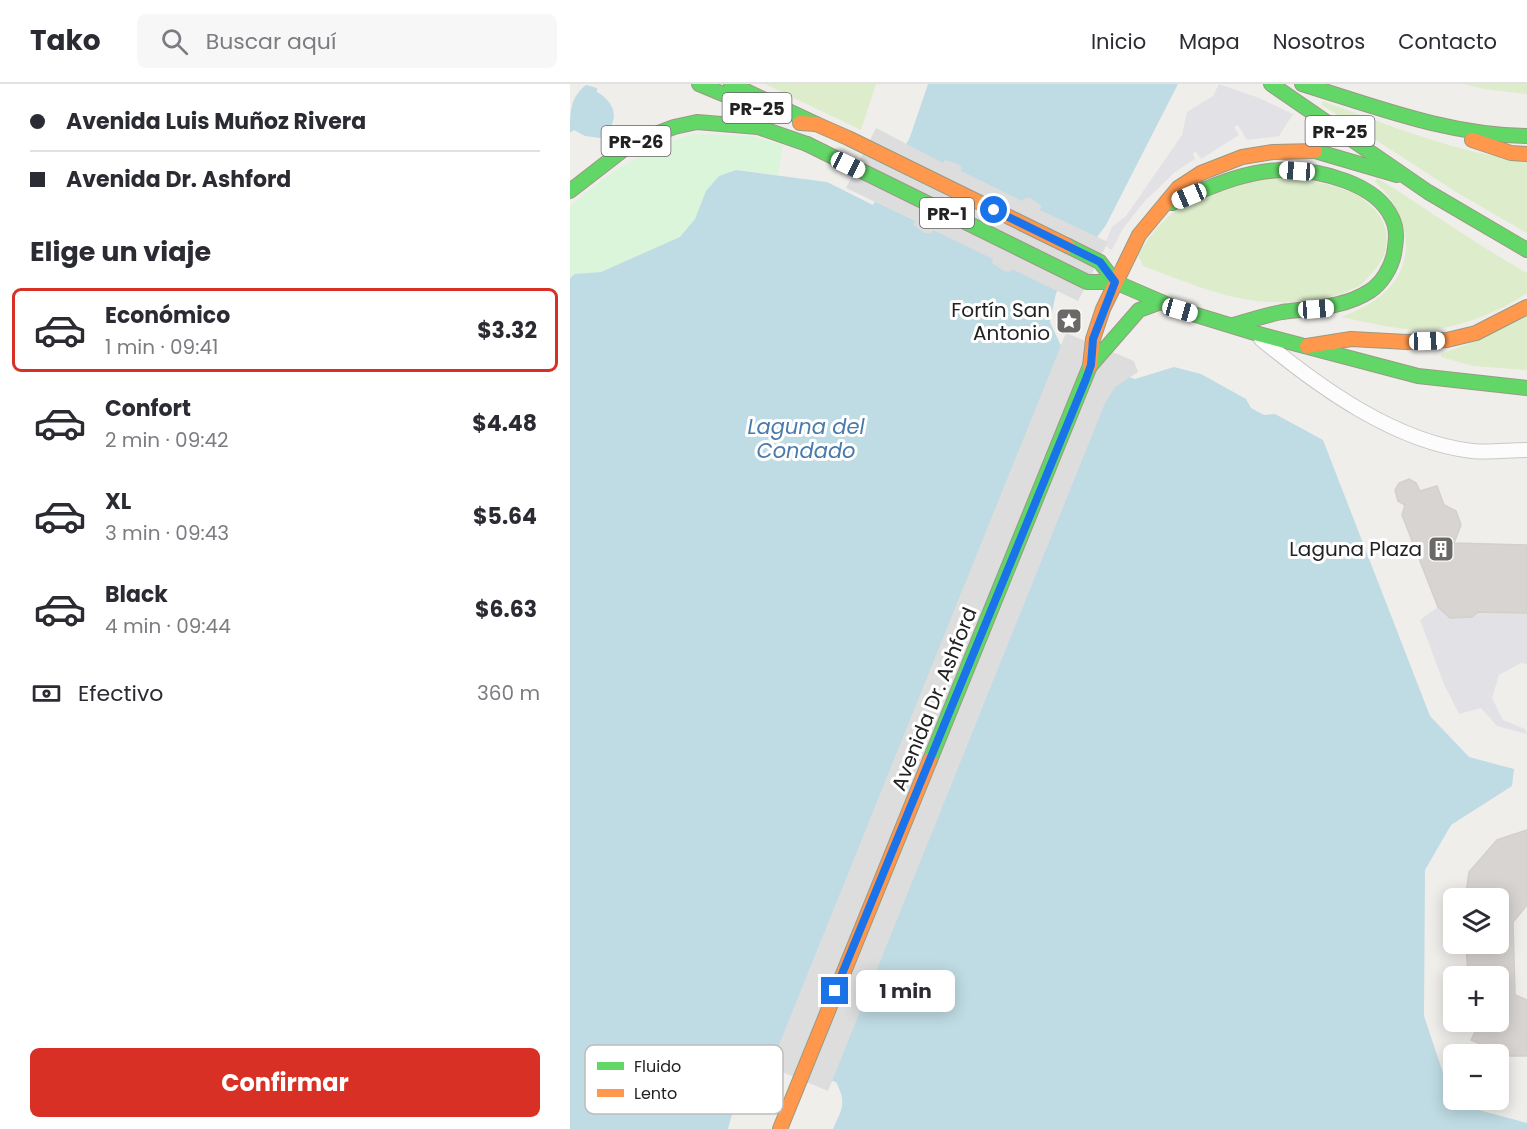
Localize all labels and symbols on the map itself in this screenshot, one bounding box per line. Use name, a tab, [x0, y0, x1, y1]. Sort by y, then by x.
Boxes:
road number: PR-25	[722, 93, 792, 123]
road number: PR-25	[1306, 116, 1374, 146]
road number: PR-26	[602, 126, 670, 156]
car	[828, 149, 868, 181]
car	[1278, 161, 1316, 181]
car	[1169, 181, 1209, 211]
route start	[980, 196, 1007, 223]
road number: PR-1	[920, 198, 974, 228]
place label: Fortín San Antonio	[951, 296, 1050, 347]
car	[1160, 296, 1200, 324]
car	[1297, 299, 1335, 319]
place icon: Fortín San Antonio	[1054, 306, 1084, 336]
car	[1409, 331, 1445, 351]
water label: Laguna del Condado	[747, 412, 865, 465]
building icon: Laguna Plaza	[1426, 534, 1456, 564]
place label: Laguna Plaza	[1289, 535, 1422, 563]
street label: Avenida Dr. Ashford	[884, 603, 984, 795]
callout: 1 min	[856, 970, 955, 1012]
route end	[821, 977, 848, 1004]
legend	[585, 1045, 783, 1114]
text: Fluido	[634, 1055, 681, 1078]
text: Lento	[634, 1082, 677, 1105]

